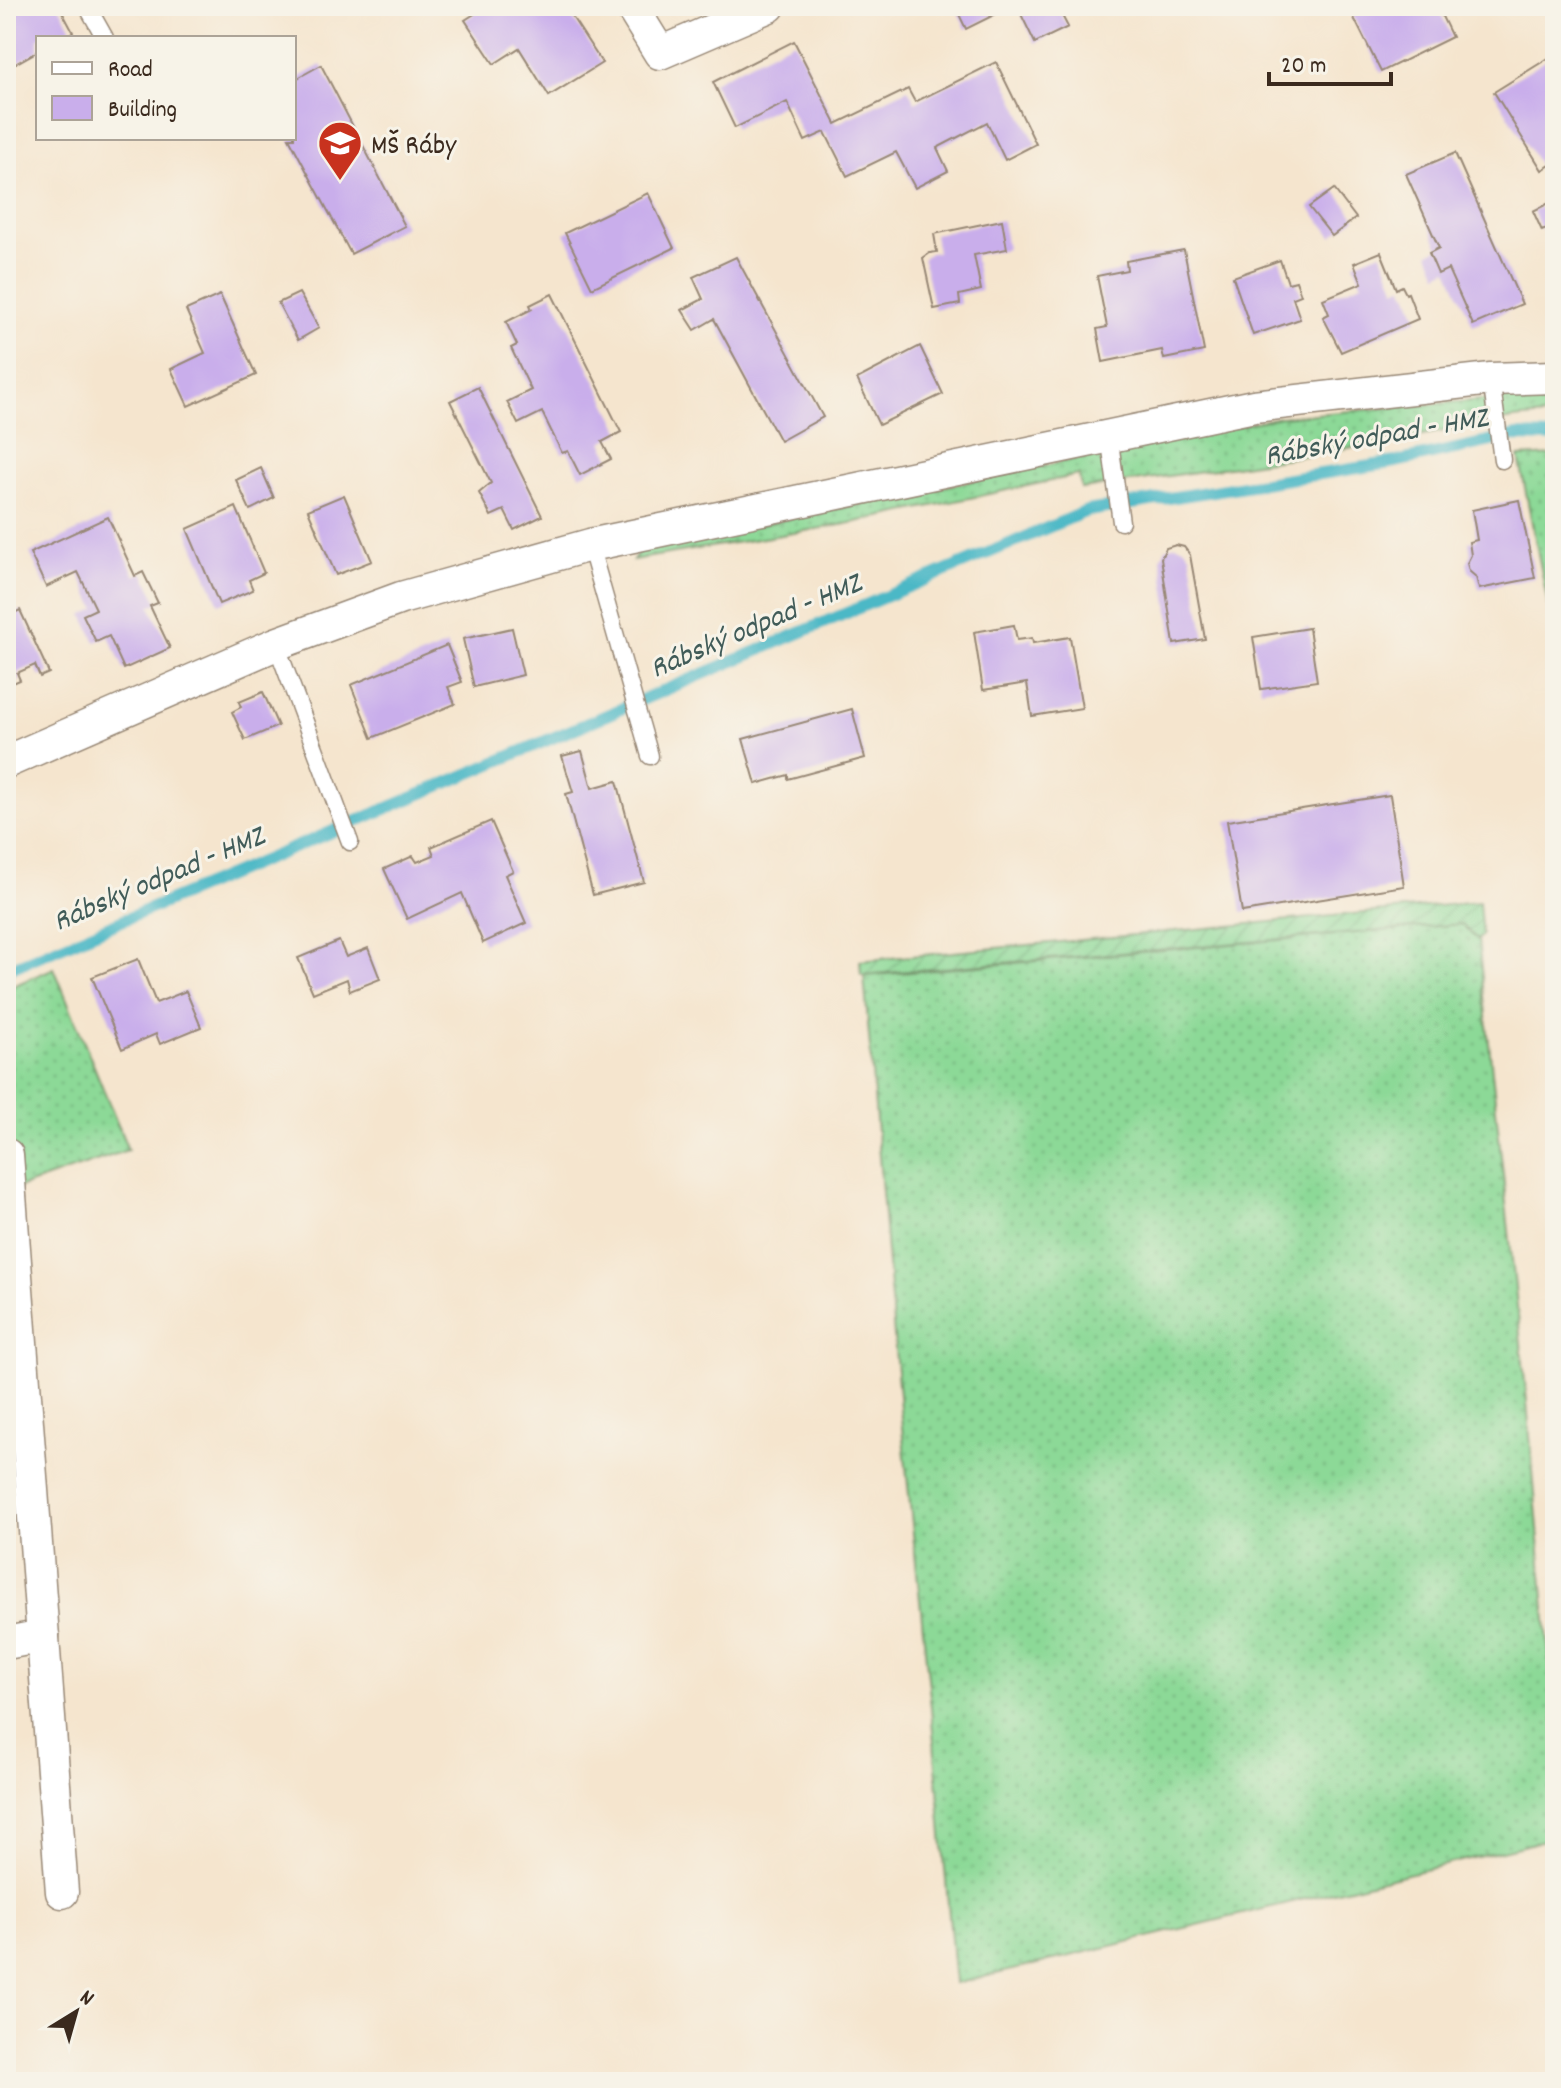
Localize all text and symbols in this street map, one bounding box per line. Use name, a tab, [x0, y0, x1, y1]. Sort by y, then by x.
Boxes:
legend	[36, 36, 296, 140]
scale bar	[1269, 36, 1391, 86]
text: 20 m	[1281, 50, 1327, 84]
text: Road	[108, 54, 153, 88]
text: Building	[108, 94, 177, 128]
school or university icon: MŠ Ráby	[316, 119, 364, 182]
place label: MŠ Ráby	[371, 128, 457, 168]
water label: Rábský odpad - HMZ	[1262, 398, 1494, 480]
water label: Rábský odpad - HMZ	[644, 563, 871, 692]
water label: Rábský odpad - HMZ	[47, 816, 274, 945]
north arrow	[36, 1972, 116, 2052]
text: N	[72, 1983, 100, 2015]

